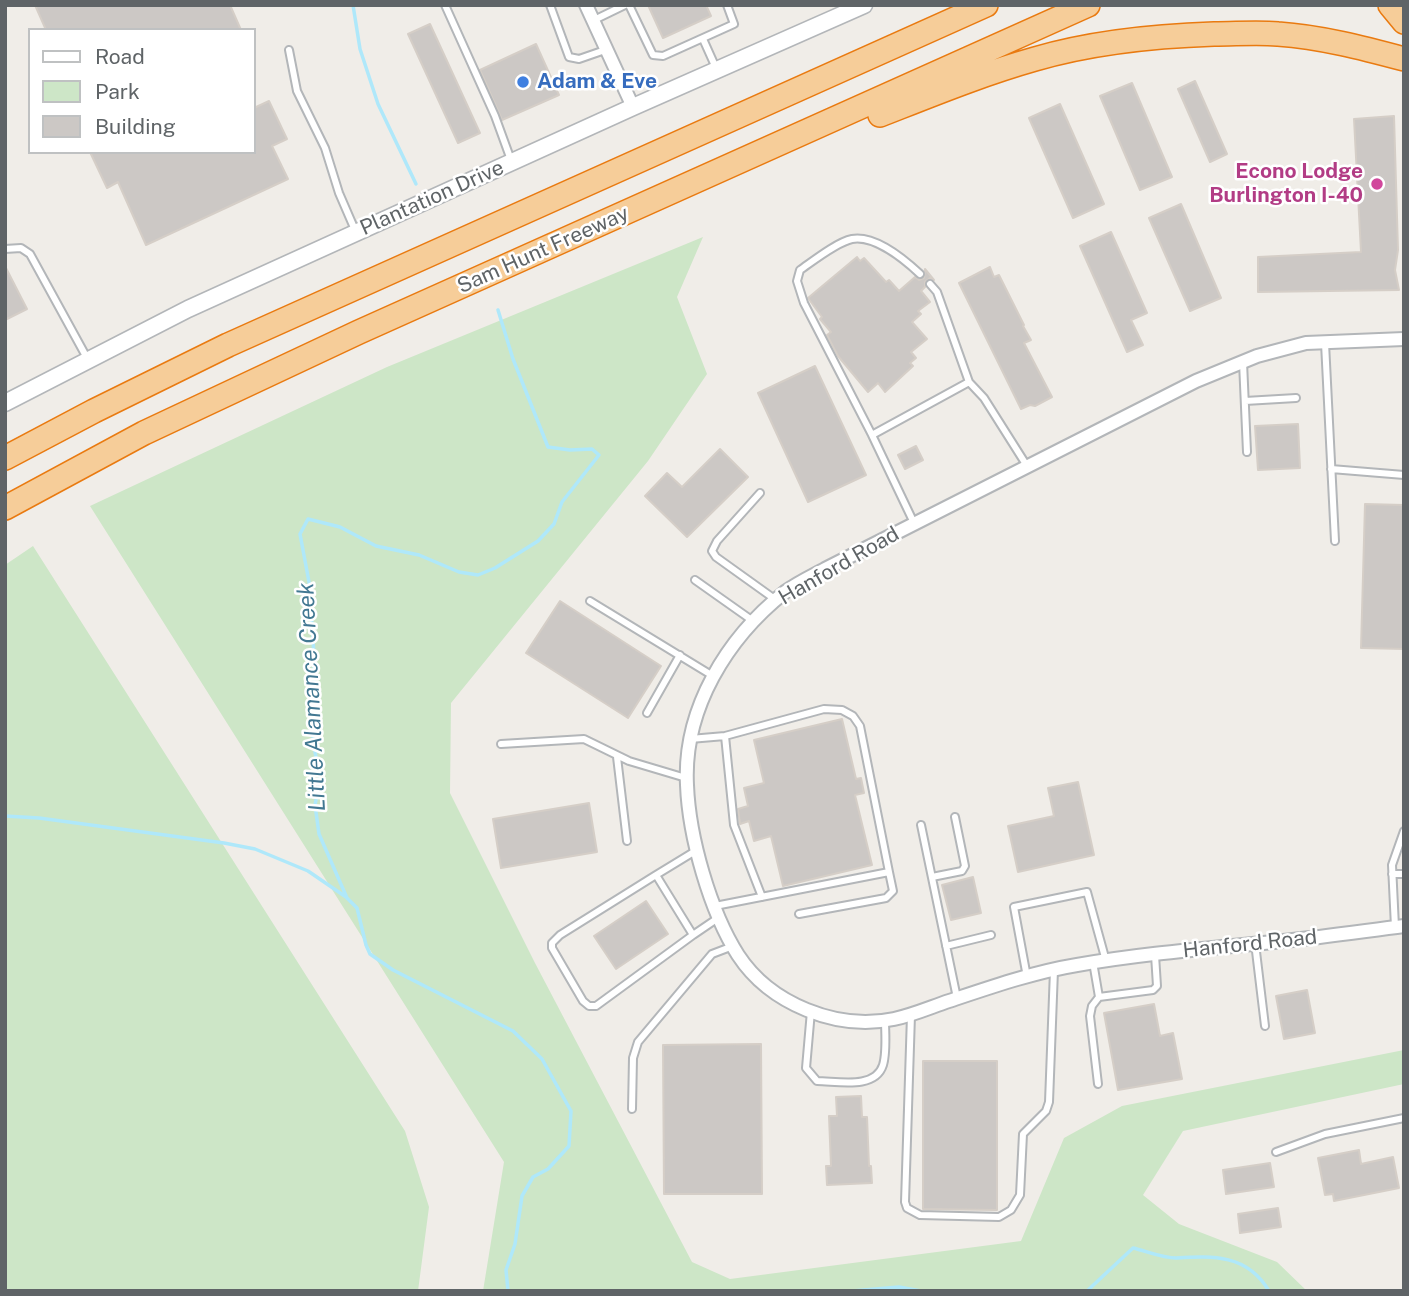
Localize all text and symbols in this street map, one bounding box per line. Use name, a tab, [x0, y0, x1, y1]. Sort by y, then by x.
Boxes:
legend	[28, 28, 256, 154]
text: Road	[95, 44, 145, 69]
place label: Adam & Eve	[537, 69, 657, 95]
marker: Adam & Eve	[515, 74, 531, 90]
text: Park	[95, 79, 140, 104]
text: Building	[95, 114, 176, 139]
street label: Plantation Drive	[356, 155, 508, 241]
place label: Econo Lodge Burlington I-40	[1209, 159, 1363, 209]
marker: Econo Lodge Burlington I-40	[1369, 176, 1385, 192]
street label: Sam Hunt Freeway	[453, 201, 633, 299]
street label: Hanford Road	[774, 521, 904, 611]
water label: Little Alamance Creek	[292, 582, 332, 812]
street label: Hanford Road	[1182, 924, 1318, 964]

